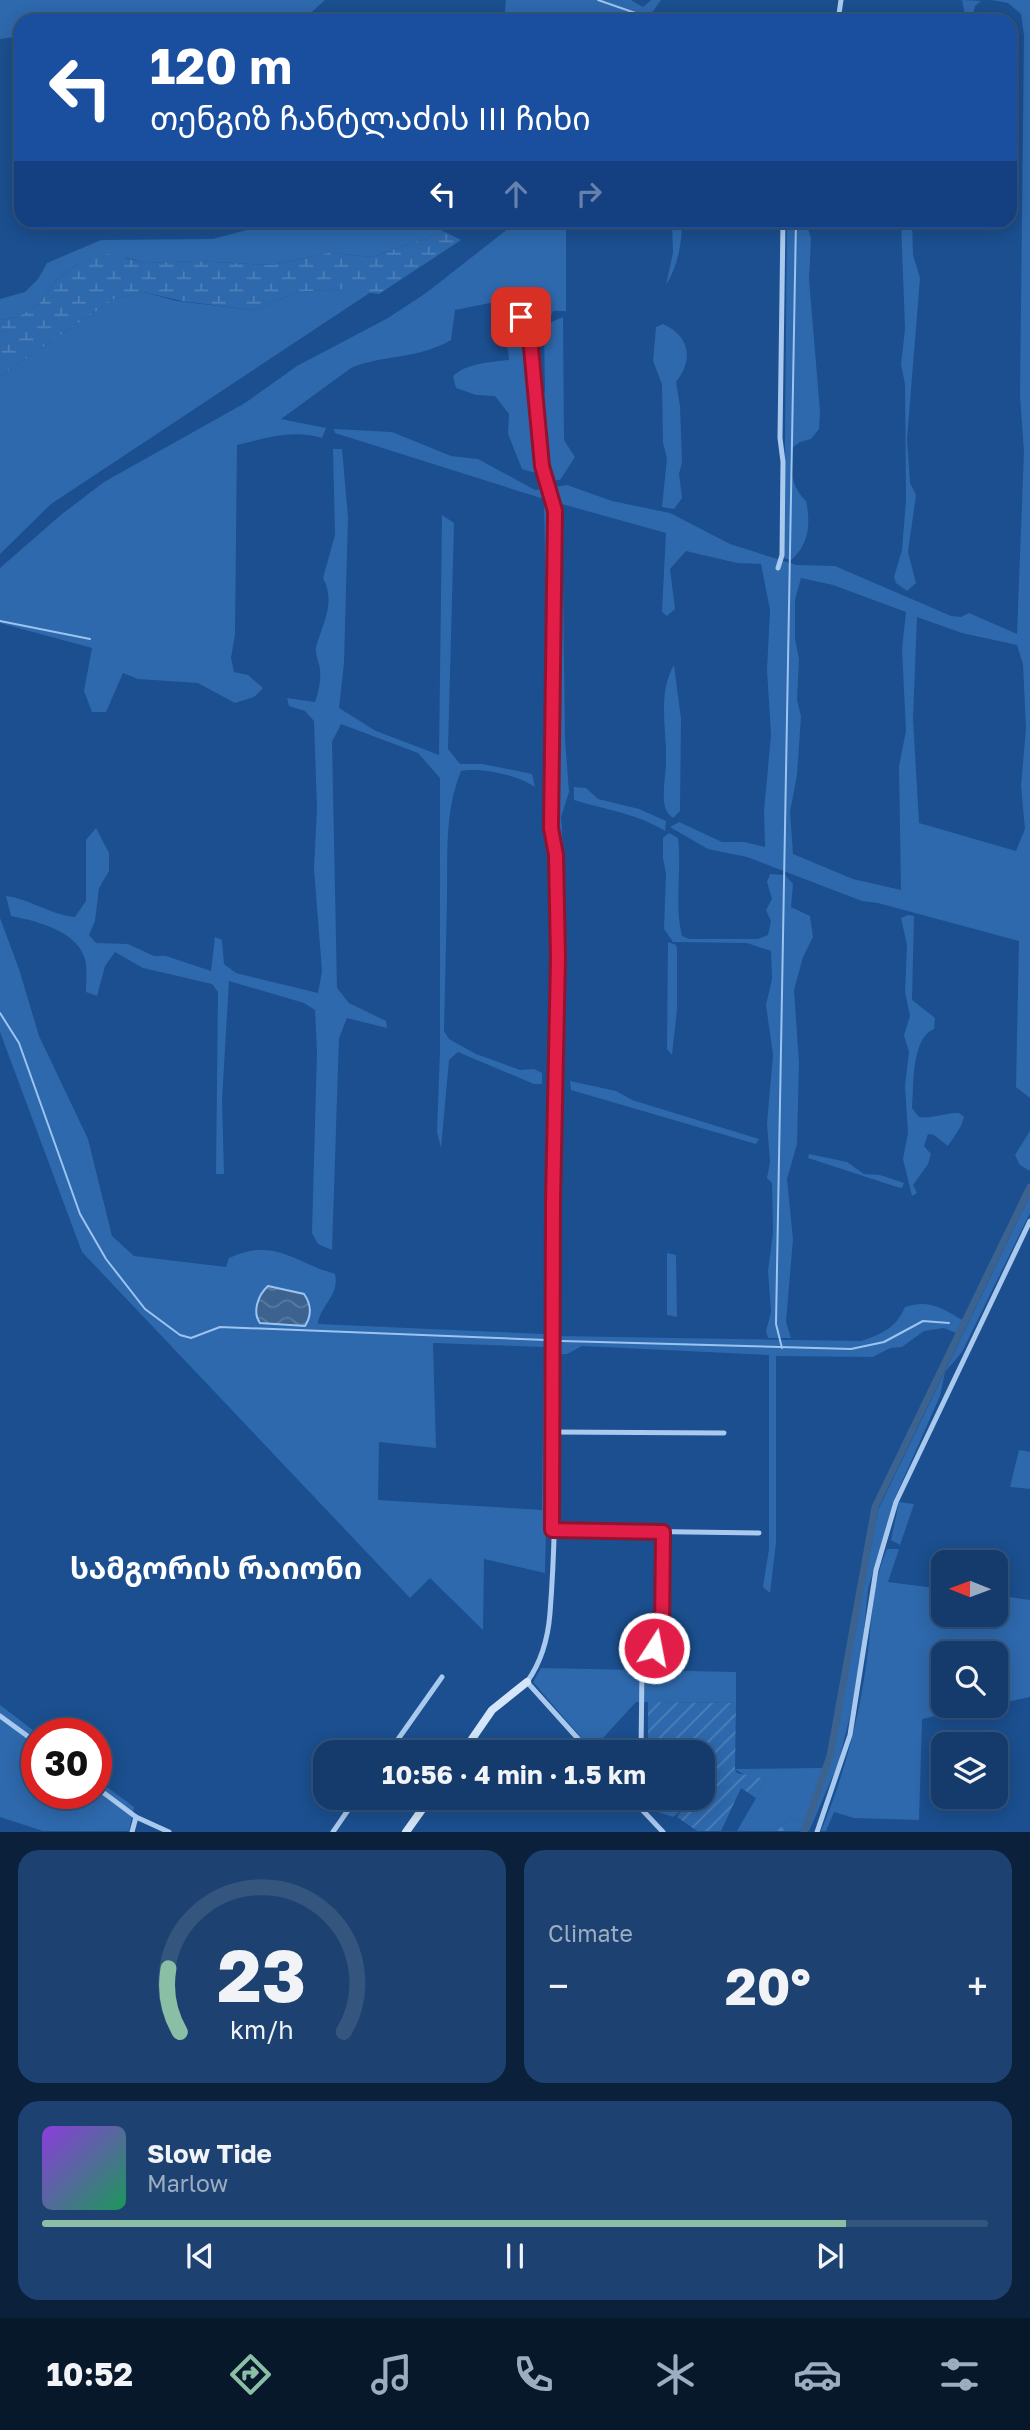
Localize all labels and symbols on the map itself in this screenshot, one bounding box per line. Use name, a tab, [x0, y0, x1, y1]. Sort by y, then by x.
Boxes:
pin	[491, 287, 551, 347]
district label: სამგორის რაიონი	[70, 1550, 362, 1587]
north arrow	[931, 1550, 1008, 1628]
position arrow	[617, 1611, 691, 1685]
speed limit sign: 30	[21, 1718, 112, 1809]

